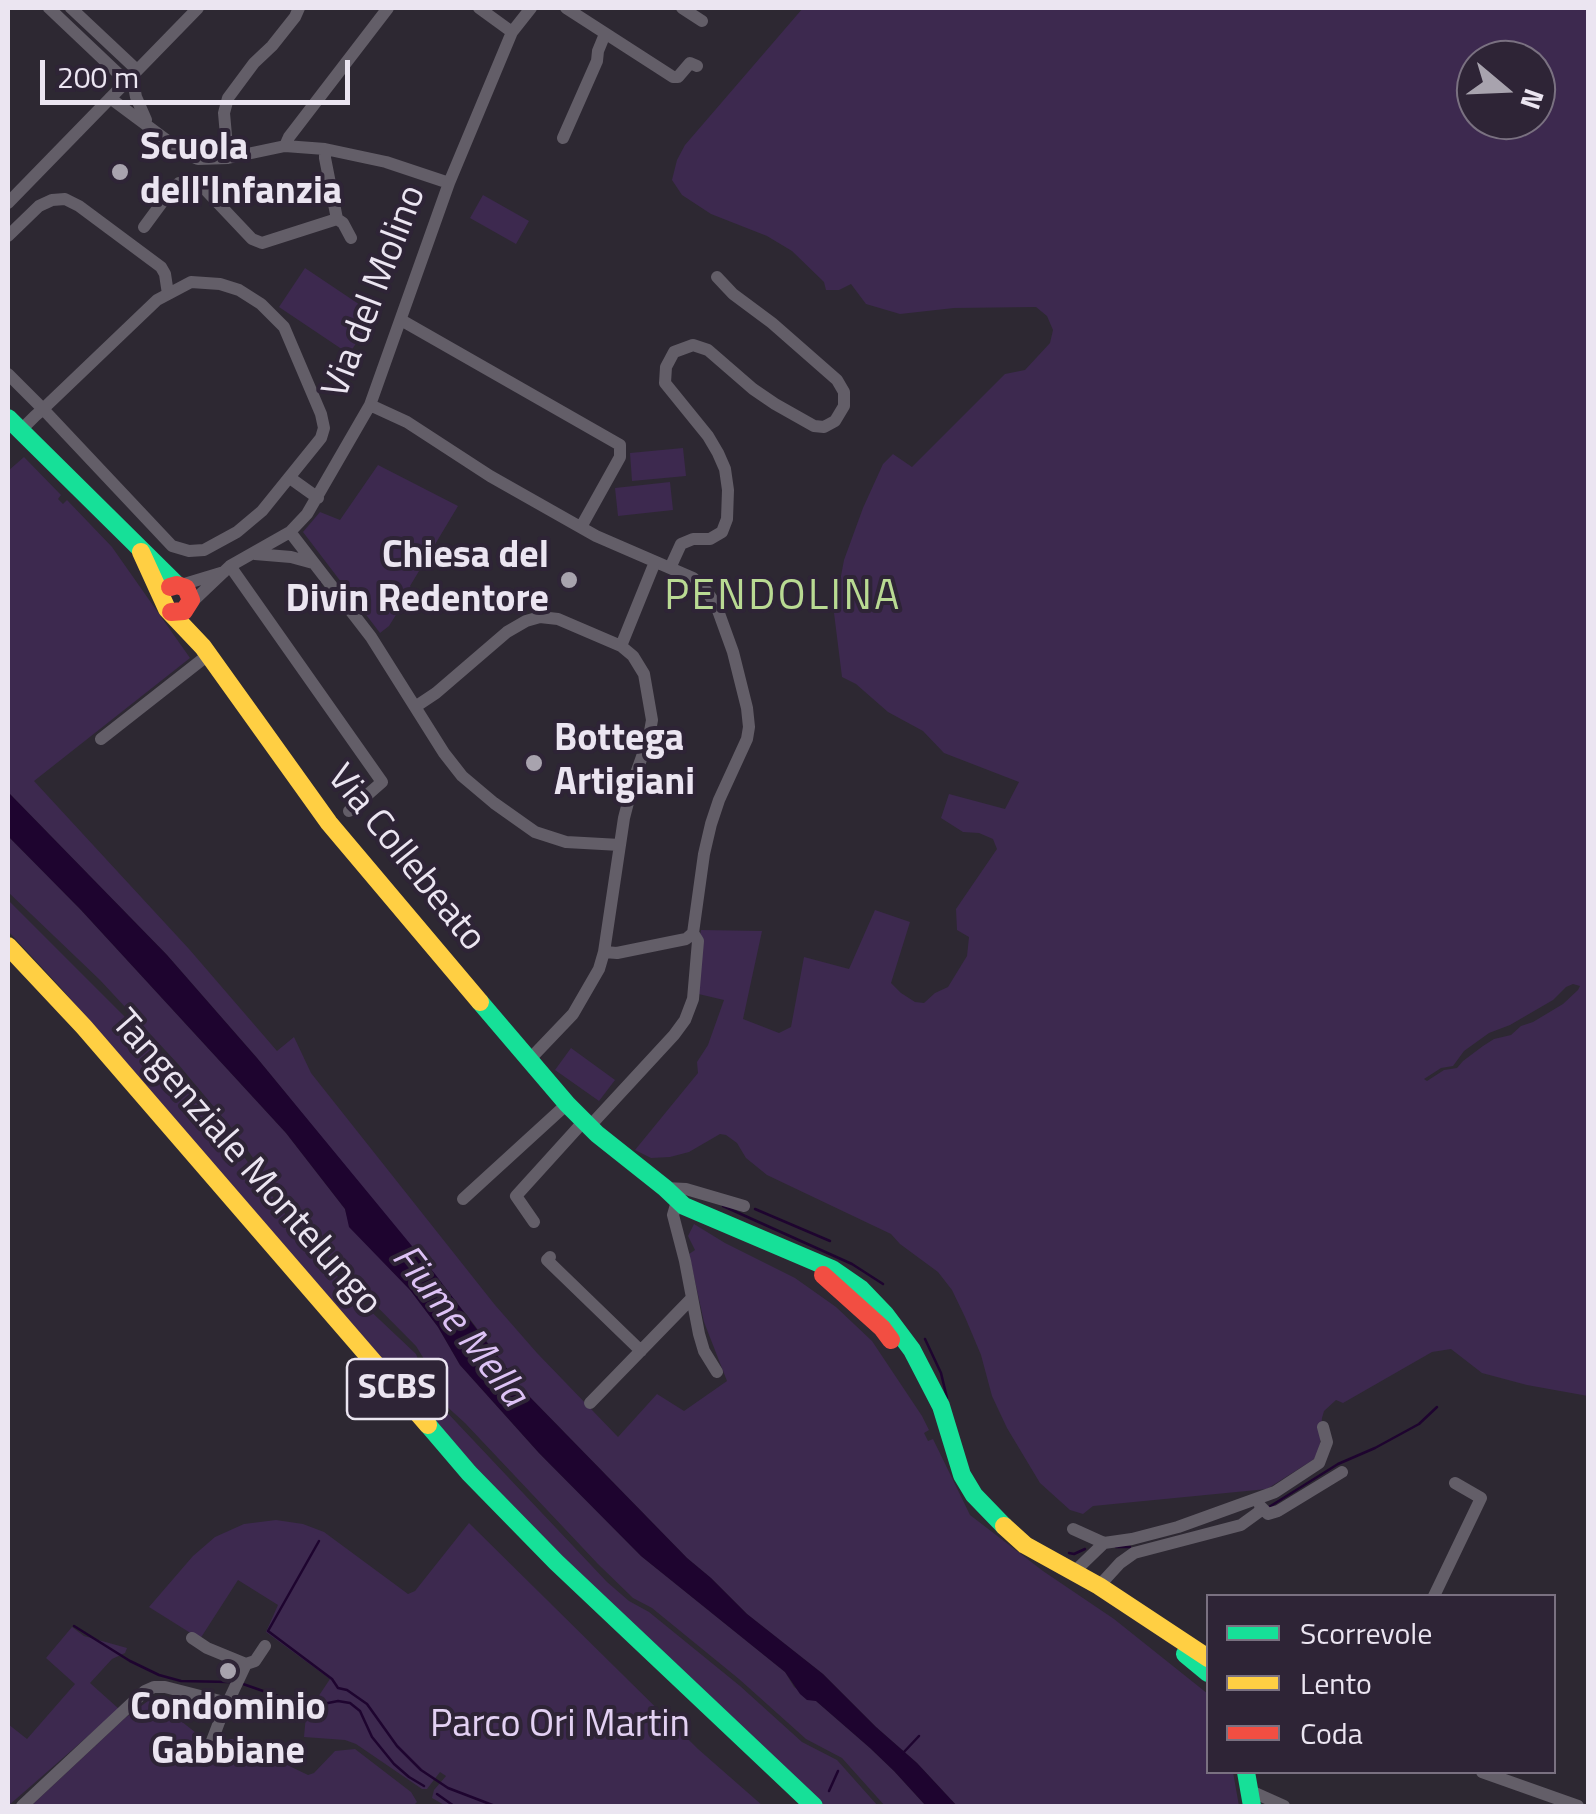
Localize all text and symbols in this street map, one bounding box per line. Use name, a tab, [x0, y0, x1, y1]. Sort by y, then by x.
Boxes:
scale bar	[45, 40, 355, 102]
north arrow	[1456, 40, 1556, 140]
text: 200 m	[57, 54, 139, 100]
text: N	[1509, 83, 1556, 115]
place label: Scuola dell'Infanzia	[140, 127, 342, 216]
marker: Scuola dell'Infanzia	[109, 161, 131, 183]
street label: Via del Molino	[315, 179, 437, 405]
place label: Chiesa del Divin Redentore	[285, 535, 549, 624]
marker: Chiesa del Divin Redentore	[558, 569, 580, 591]
district label: PENDOLINA	[664, 574, 902, 624]
place label: Bottega Artigiani	[554, 718, 695, 808]
marker: Bottega Artigiani	[523, 752, 545, 774]
street label: Via Collebeato	[316, 757, 494, 961]
street label: Tangenziale Montelungo	[100, 1002, 390, 1326]
water label: Fiume Mella	[380, 1236, 536, 1418]
road number: SCBS	[347, 1359, 447, 1419]
legend	[1206, 1594, 1556, 1774]
text: Scorrevole	[1300, 1610, 1432, 1656]
marker: Condominio Gabbiane	[217, 1660, 239, 1682]
text: Lento	[1300, 1660, 1372, 1706]
place label: Condominio Gabbiane	[130, 1687, 326, 1776]
park label: Parco Ori Martin	[430, 1704, 690, 1750]
text: Coda	[1300, 1710, 1363, 1756]

